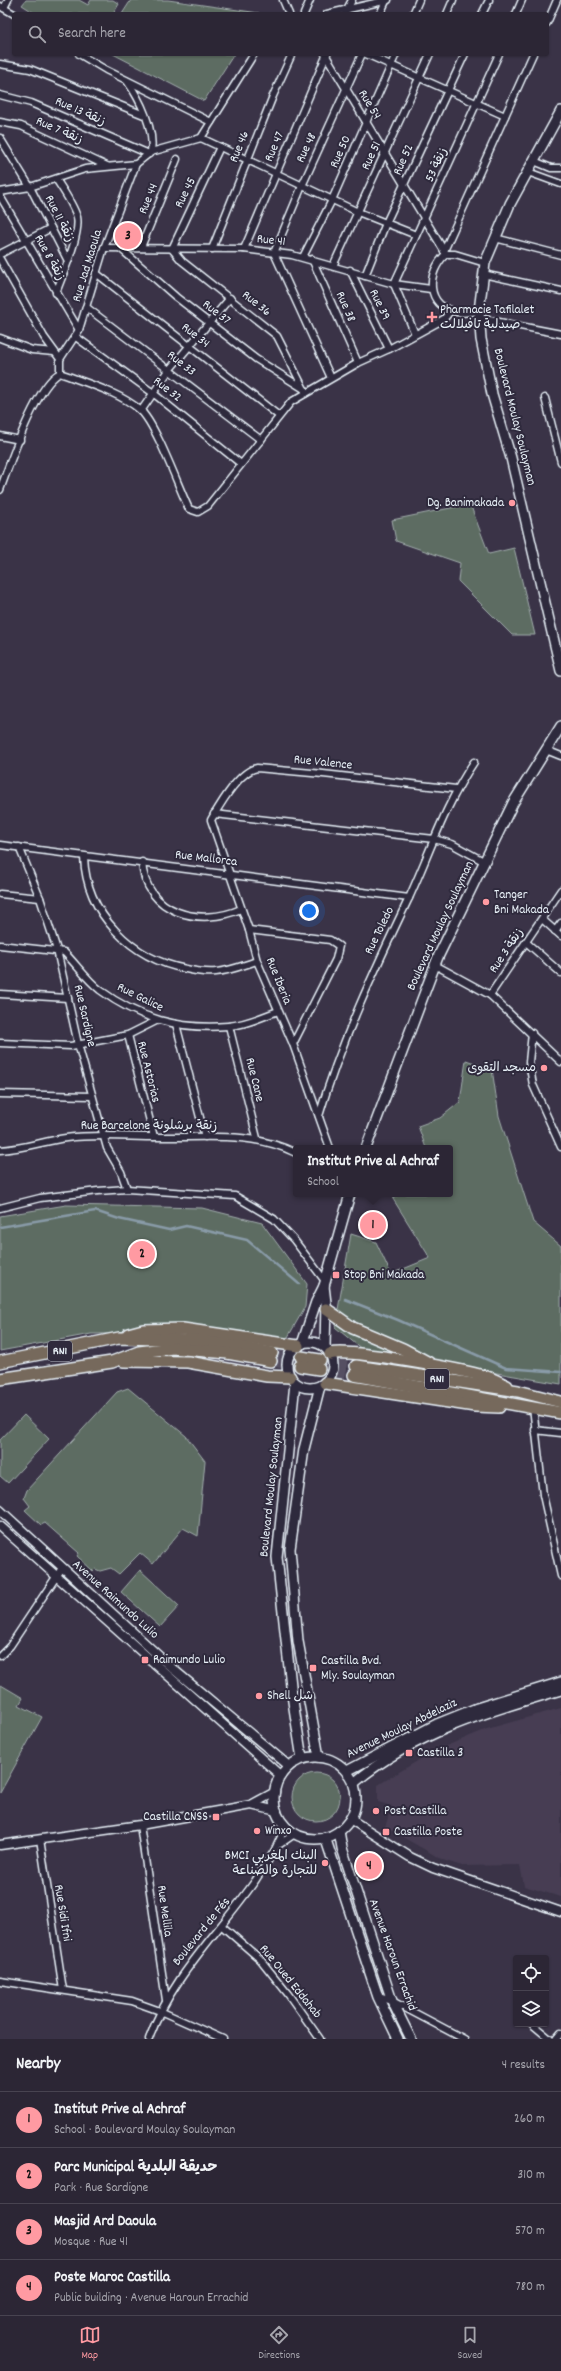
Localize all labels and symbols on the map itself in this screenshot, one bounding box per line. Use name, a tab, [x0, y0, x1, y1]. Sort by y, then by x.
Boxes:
street label: Rue 54	[352, 86, 386, 124]
street label: Rue 13 زنقة	[52, 92, 108, 132]
street label: Rue 7 زنقة	[32, 112, 86, 150]
street label: Rue 46	[225, 128, 255, 166]
street label: Rue 47	[260, 129, 290, 165]
street label: Rue 48	[292, 130, 322, 166]
street label: Rue 50	[325, 133, 357, 171]
street label: Rue 51	[357, 139, 387, 173]
street label: Rue 52	[389, 141, 419, 179]
street label: زنقة 53	[421, 145, 453, 185]
street label: Rue 45	[170, 174, 202, 212]
street label: Rue 44	[134, 181, 164, 217]
street label: Rue 11 زنقة	[39, 192, 79, 246]
pin: 3	[115, 221, 141, 251]
street label: Rue Jad Maoula	[68, 227, 108, 305]
street label: Rue 41	[256, 230, 286, 252]
street label: Rue 8 زنقة	[29, 231, 69, 285]
street label: Rue 36	[237, 286, 275, 322]
street label: Rue 39	[363, 286, 395, 324]
street label: Rue 38	[330, 289, 360, 325]
street label: Rue 37	[198, 296, 234, 330]
place label: Pharmacie Tafilalet صيدلية تافيلالت	[440, 301, 534, 335]
marker: Pharmacie Tafilalet صيدلية تافيلالت	[427, 312, 437, 322]
street label: Rue 34	[177, 319, 213, 353]
street label: Boulevard Moulay Soulayman	[488, 346, 540, 488]
street label: Rue 33	[162, 347, 200, 381]
street label: Rue 32	[149, 373, 185, 407]
place label: Dg. Banimakada	[427, 494, 505, 513]
marker: Dg. Banimakada	[507, 498, 517, 508]
street label: Rue Valence	[293, 750, 353, 776]
street label: Rue Mallorca	[174, 846, 239, 872]
street label: Boulevard Moulay Soulayman	[403, 858, 479, 994]
place label: Tanger Bni Makada	[494, 886, 550, 920]
marker: Tanger Bni Makada	[481, 897, 491, 907]
your location	[299, 901, 319, 921]
street label: Rue Toledo	[360, 904, 400, 958]
street label: Rue 3 زنقة	[485, 925, 529, 977]
street label: Rue Iberia	[260, 955, 296, 1008]
street label: Rue Galice	[113, 979, 167, 1018]
street label: Rue Sardigne	[68, 983, 100, 1049]
street label: Rue Astorias	[131, 1039, 165, 1105]
street label: Rue Cane	[239, 1056, 269, 1104]
place label: مسجد التقوى	[467, 1059, 536, 1078]
marker: مسجد التقوى	[539, 1063, 549, 1073]
street label: Rue Barcelone زنقة برشلونة	[81, 1117, 217, 1136]
pin: 1	[360, 1210, 386, 1240]
pin: 2	[129, 1239, 155, 1269]
place label: Stop Bni Makada	[344, 1266, 425, 1285]
marker: Stop Bni Makada	[331, 1270, 341, 1280]
road number: RN1	[48, 1341, 72, 1361]
road number: RN1	[425, 1369, 449, 1389]
street label: Boulevard Moulay Soulayman	[255, 1416, 289, 1558]
street label: Avenue Raimundo Lulio	[67, 1556, 163, 1644]
place label: Raimundo Lulio	[153, 1651, 226, 1670]
place label: Castilla Bvd. Mly. Soulayman	[321, 1652, 395, 1686]
marker: Raimundo Lulio	[140, 1655, 150, 1665]
marker: Castilla Bvd. Mly. Soulayman	[308, 1663, 318, 1673]
place label: Shell شل	[267, 1687, 313, 1706]
marker: Shell شل	[254, 1691, 264, 1701]
street label: Avenue Moulay Abdelaziz	[343, 1694, 461, 1764]
place label: Castilla 3	[417, 1744, 463, 1763]
marker: Castilla 3	[404, 1748, 414, 1758]
place label: Post Castilla	[384, 1802, 447, 1821]
marker: Post Castilla	[371, 1806, 381, 1816]
place label: Castilla CNSS	[143, 1808, 208, 1827]
marker: Castilla CNSS	[211, 1812, 221, 1822]
place label: Winxo	[265, 1822, 292, 1841]
place label: Castilla Poste	[394, 1823, 462, 1842]
marker: Winxo	[252, 1826, 262, 1836]
marker: Castilla Poste	[381, 1827, 391, 1837]
place label: BMCI البنك المغربي للتجارة والصناعة	[225, 1847, 317, 1881]
pin: 4	[356, 1851, 382, 1881]
marker: BMCI البنك المغربي للتجارة والصناعة	[320, 1858, 330, 1868]
street label: Rue Sidi Ifni	[48, 1883, 76, 1943]
street label: Rue Mellila	[151, 1884, 177, 1939]
street label: Boulevard de Fés	[168, 1894, 236, 1970]
street label: Avenue Haroun Errachid	[363, 1896, 421, 2014]
street label: Rue Oued Eddahab	[254, 1941, 326, 2023]

